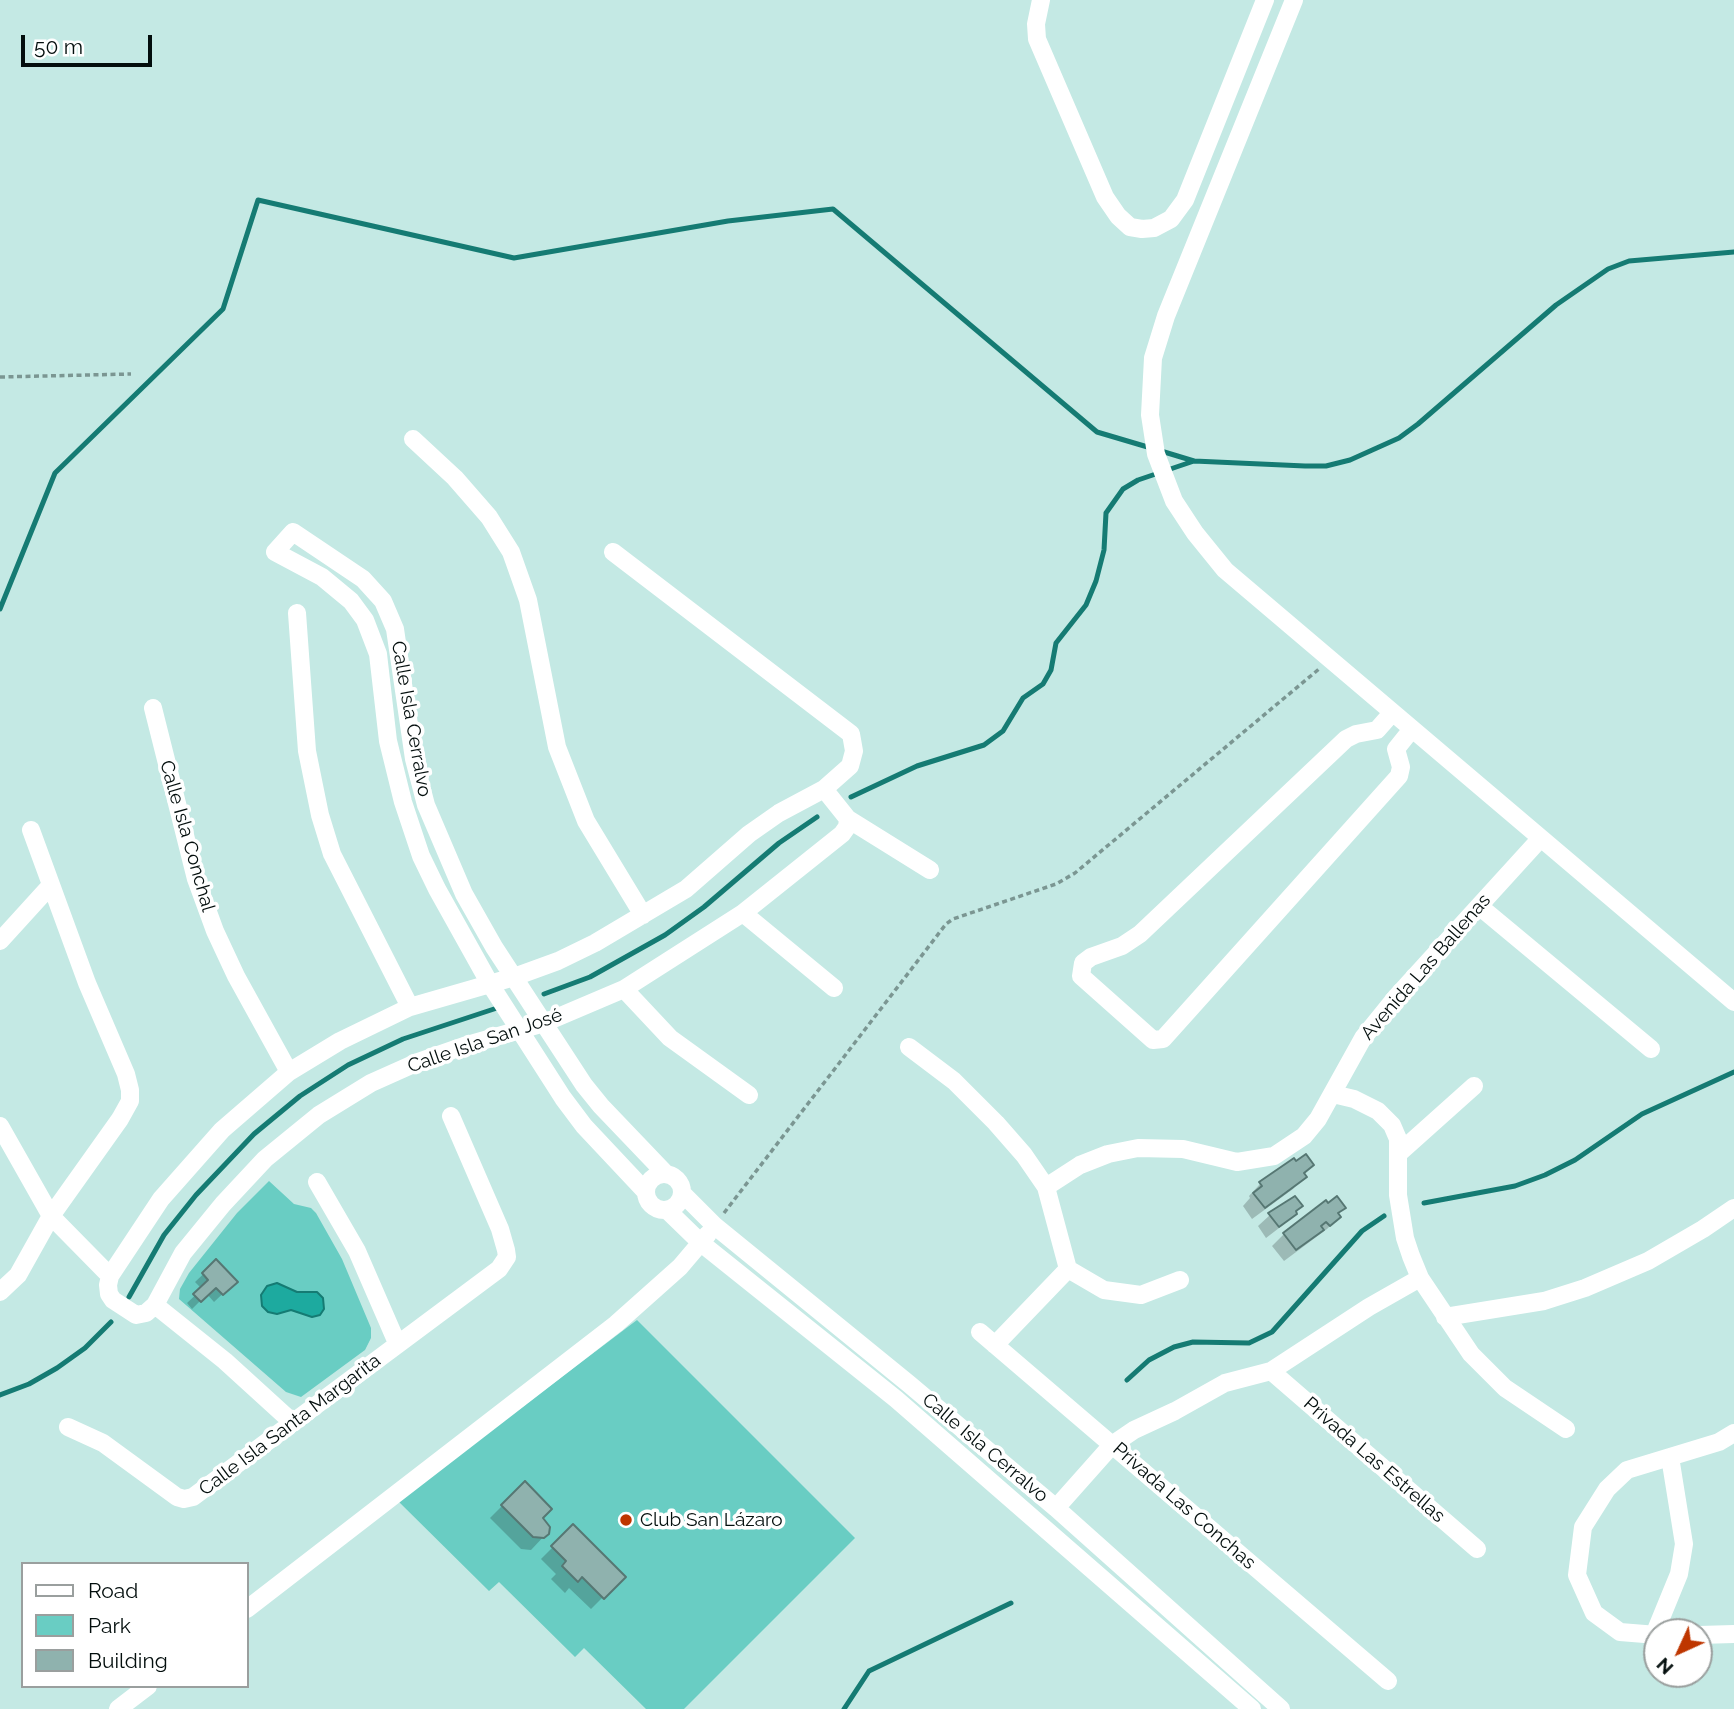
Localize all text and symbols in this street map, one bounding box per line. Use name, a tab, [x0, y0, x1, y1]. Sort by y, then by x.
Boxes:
scale bar	[24, 21, 156, 65]
text: 50 m	[34, 34, 83, 59]
street label: Calle Isla Cerralvo	[386, 639, 436, 799]
street label: Calle Isla Conchal	[154, 758, 220, 914]
street label: Avenida Las Ballenas	[1356, 889, 1496, 1045]
street label: Calle Isla San José	[405, 1004, 565, 1078]
street label: Calle Isla Santa Margarita	[195, 1349, 385, 1501]
street label: Calle Isla Cerralvo	[917, 1389, 1053, 1507]
street label: Privada Las Estrellas	[1299, 1392, 1449, 1528]
street label: Privada Las Conchas	[1108, 1438, 1260, 1574]
place label: Club San Lázaro	[640, 1509, 783, 1531]
marker: Club San Lázaro	[618, 1512, 634, 1528]
legend	[21, 1562, 248, 1688]
text: Road	[88, 1578, 138, 1603]
text: Park	[88, 1613, 131, 1638]
north arrow	[1643, 1618, 1713, 1688]
text: Building	[88, 1648, 168, 1673]
text: N	[1652, 1654, 1677, 1679]

